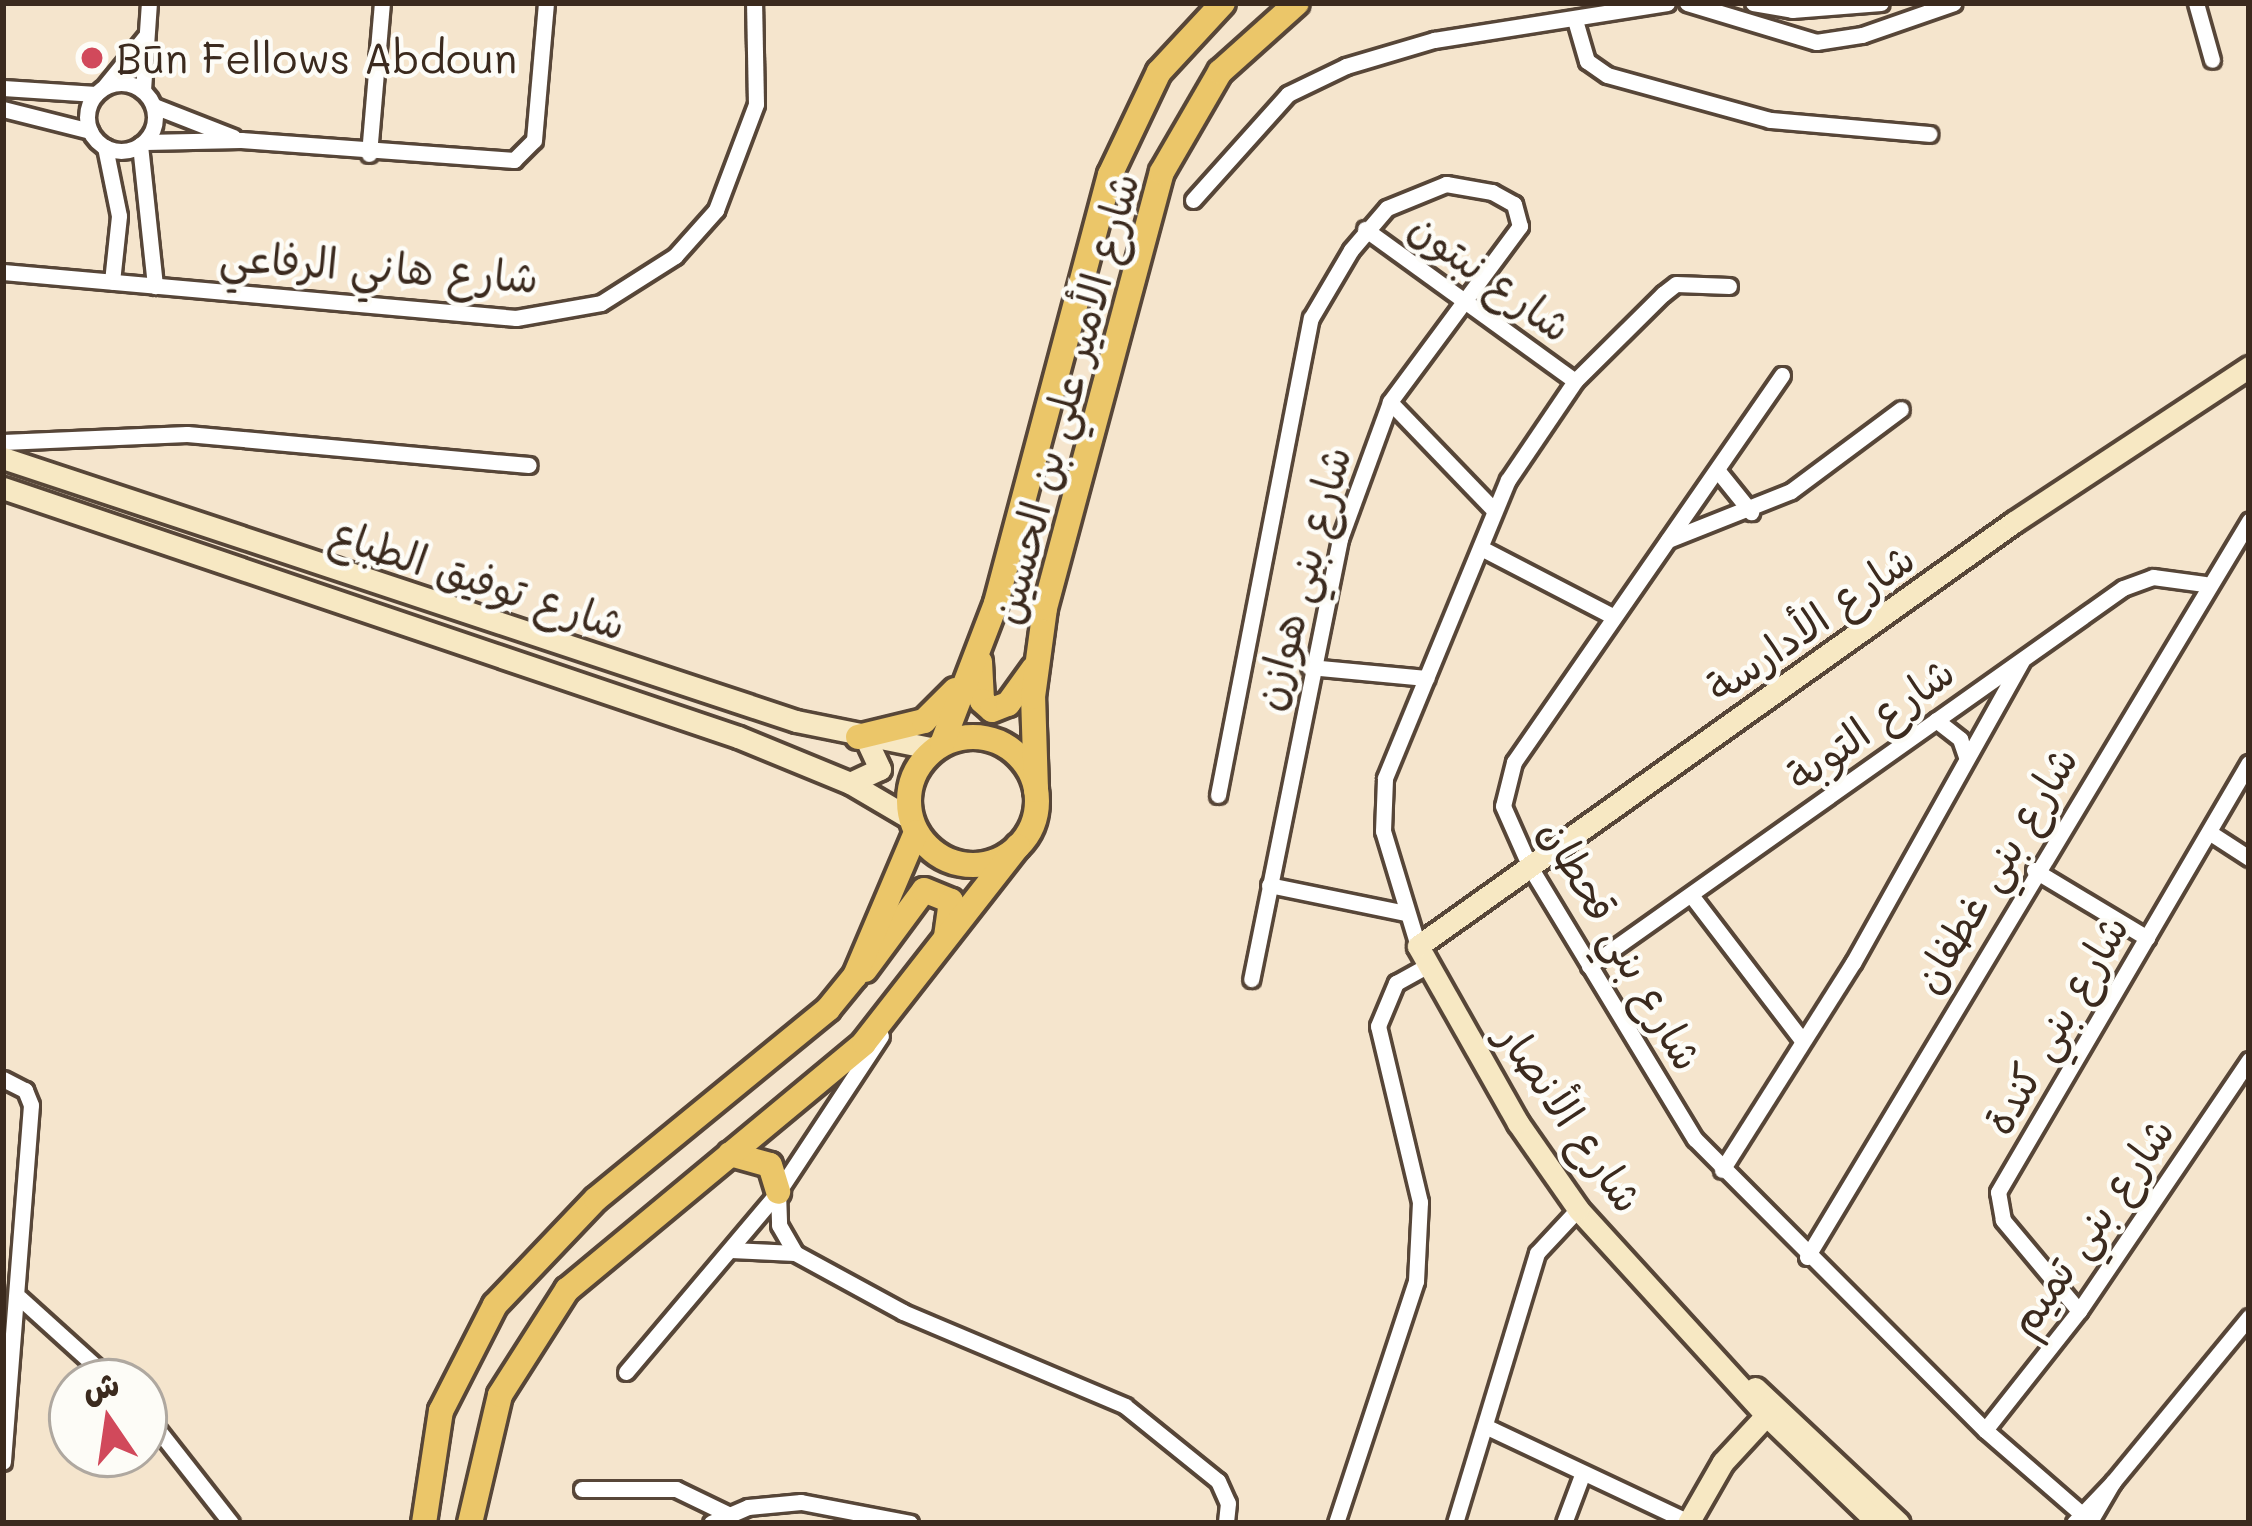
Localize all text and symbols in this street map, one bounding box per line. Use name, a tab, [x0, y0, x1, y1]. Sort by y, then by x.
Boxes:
place label: Būn Fellows Abdoun	[116, 33, 517, 83]
marker: Būn Fellows Abdoun	[79, 45, 105, 71]
street label: شارع الأمير علي بن الحسين	[980, 167, 1148, 629]
street label: شارع نبتون	[1400, 200, 1582, 352]
street label: شارع هاني الرفاعي	[218, 230, 540, 302]
street label: شارع بني هوازن	[1242, 441, 1360, 715]
street label: شارع توفيق الطباع	[324, 506, 632, 650]
street label: شارع الأدارسة	[1697, 532, 1923, 712]
street label: شارع التوبة	[1777, 646, 1963, 800]
street label: شارع بني غطفان	[1901, 737, 2087, 1001]
street label: شارع بني قحطان	[1530, 809, 1714, 1079]
street label: شارع بني كندة	[1972, 905, 2138, 1143]
street label: شارع الأنصار	[1487, 1013, 1655, 1221]
street label: شارع بني تميم	[1996, 1107, 2184, 1345]
north arrow	[48, 1358, 168, 1478]
text: ش	[78, 1360, 123, 1410]

